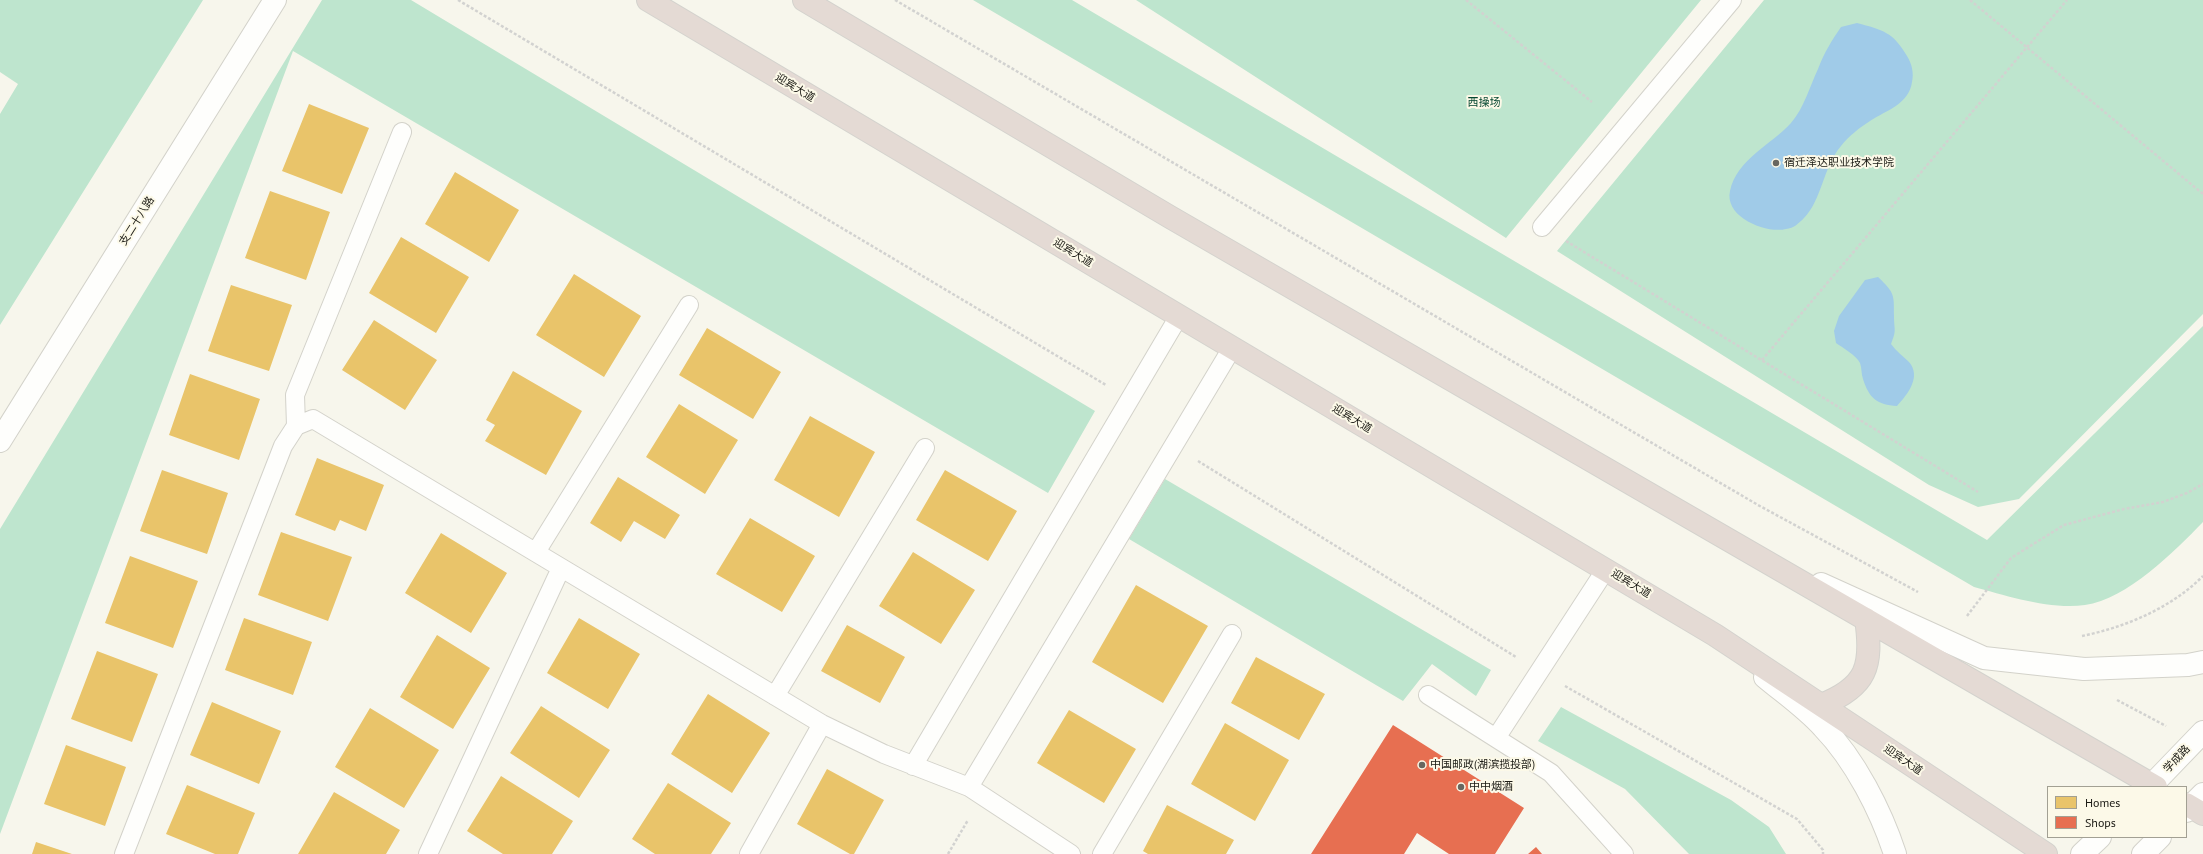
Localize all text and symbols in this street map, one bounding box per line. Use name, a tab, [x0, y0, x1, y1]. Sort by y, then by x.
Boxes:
street label: 迎宾大道	[773, 71, 817, 105]
park label: 西操场	[1468, 96, 1500, 110]
place label: 宿迁泽达职业技术学院	[1784, 156, 1894, 170]
marker: 宿迁泽达职业技术学院	[1771, 158, 1781, 168]
street label: 支二十八路	[117, 194, 157, 248]
street label: 迎宾大道	[1051, 236, 1095, 270]
street label: 迎宾大道	[1330, 402, 1374, 436]
street label: 迎宾大道	[1609, 567, 1653, 601]
street label: 迎宾大道	[1881, 742, 1925, 778]
street label: 学成路	[2161, 742, 2193, 776]
place label: 中国邮政(湖滨揽投部)	[1430, 758, 1535, 772]
marker: 中国邮政(湖滨揽投部)	[1417, 760, 1427, 770]
place label: 中中烟酒	[1469, 780, 1513, 794]
marker: 中中烟酒	[1456, 782, 1466, 792]
legend	[2047, 786, 2187, 838]
text: Homes	[2085, 795, 2120, 810]
text: Shops	[2085, 815, 2116, 830]

